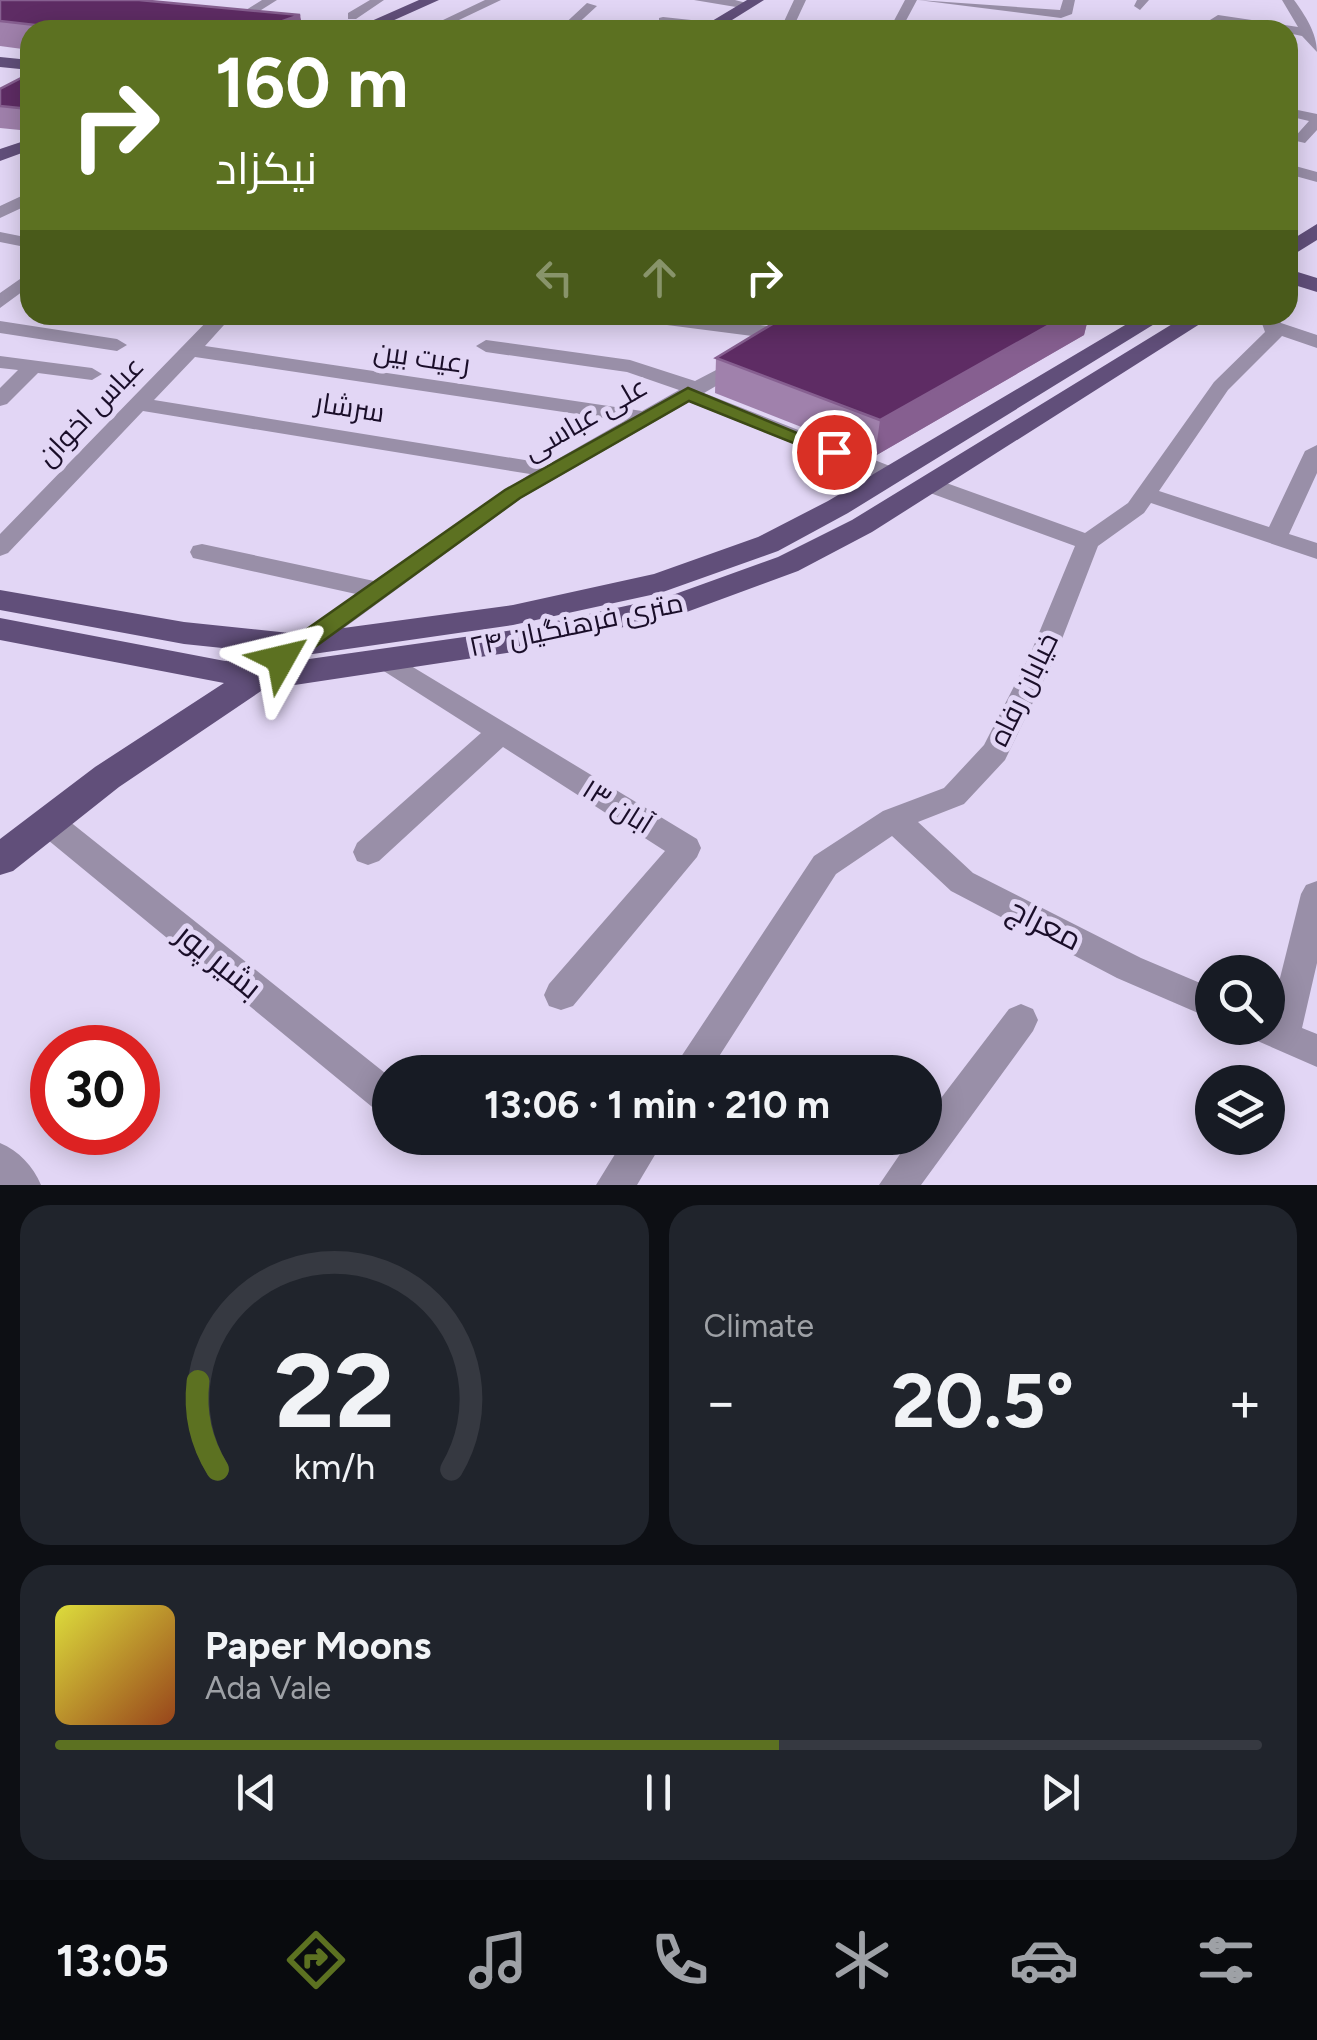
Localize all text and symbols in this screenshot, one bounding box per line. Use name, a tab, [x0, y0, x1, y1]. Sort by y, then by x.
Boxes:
text: 160 m	[215, 40, 408, 125]
icon: right	[50, 60, 180, 190]
text: نیکزاد	[215, 141, 317, 195]
icon: left	[527, 250, 582, 305]
icon: ahead	[632, 250, 687, 305]
icon: right	[737, 250, 792, 305]
street label: رعیت بین	[371, 333, 473, 381]
street label: عباس اخوان	[29, 349, 151, 473]
street label: علی عباسی	[517, 369, 653, 467]
street label: سرشار	[311, 384, 387, 429]
pin	[792, 410, 877, 495]
icon: arrive	[807, 425, 862, 480]
street label: ۲۴ متری فرهنگیان	[466, 585, 686, 663]
position arrow	[229, 607, 333, 711]
street label: خیابان رفاه	[981, 627, 1065, 751]
street label: ۱۳ آبان	[577, 771, 660, 841]
street label: معراج	[1000, 889, 1088, 961]
street label: بشیر پور	[166, 914, 269, 1008]
map controls	[1195, 955, 1285, 1155]
button: search	[1195, 955, 1285, 1045]
speed limit sign: 30	[30, 1025, 160, 1155]
button: layers	[1195, 1065, 1285, 1155]
text: 13:06 · 1 min · 210 m	[484, 1082, 830, 1128]
text: Climate	[704, 1307, 814, 1345]
text: 22	[274, 1328, 394, 1453]
text: 20.5°	[891, 1356, 1074, 1446]
text: −	[704, 1369, 738, 1435]
text: +	[1228, 1369, 1262, 1435]
text: km/h	[293, 1445, 375, 1488]
text: Paper Moons	[205, 1623, 431, 1669]
text: Ada Vale	[205, 1669, 331, 1707]
icon: previous	[229, 1765, 284, 1820]
icon: pause	[631, 1765, 686, 1820]
icon: next	[1033, 1765, 1088, 1820]
icon: directions	[281, 1925, 351, 1995]
icon: music	[463, 1925, 533, 1995]
icon: phone	[645, 1925, 715, 1995]
icon: climate	[827, 1925, 897, 1995]
icon: car	[1009, 1925, 1079, 1995]
icon: filters	[1191, 1925, 1261, 1995]
text: 13:05	[56, 1933, 169, 1987]

